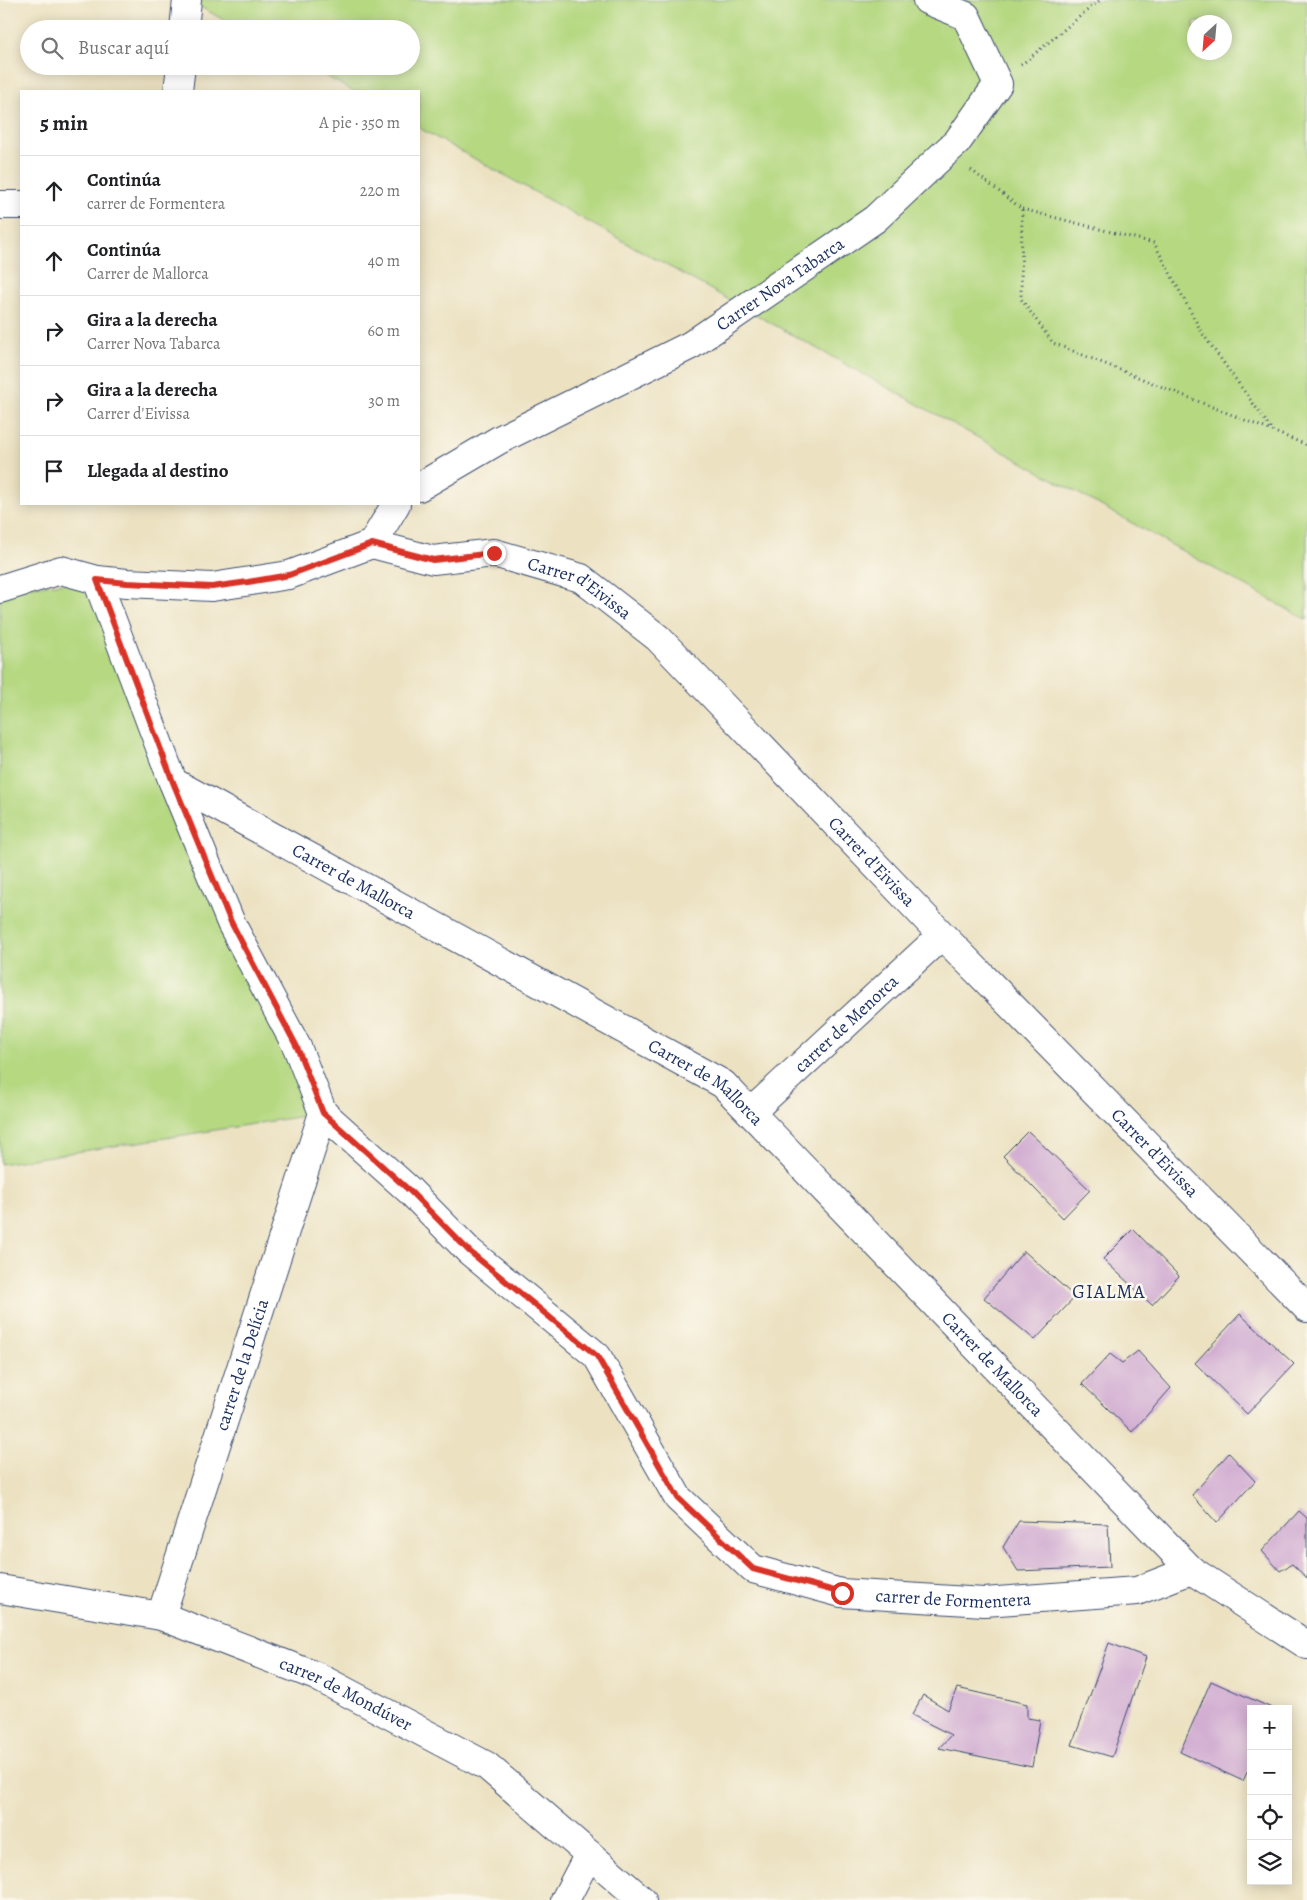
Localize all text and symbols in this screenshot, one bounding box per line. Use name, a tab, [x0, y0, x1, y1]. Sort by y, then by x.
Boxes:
north arrow	[1187, 15, 1232, 60]
search box	[20, 20, 420, 75]
icon: search	[38, 34, 66, 62]
text: Buscar aquí	[78, 35, 169, 61]
text: 5 min	[40, 109, 88, 137]
text: A pie · 350 m	[319, 112, 400, 134]
text: Continúa	[87, 167, 161, 193]
icon: ahead	[40, 177, 68, 205]
text: 220 m	[360, 180, 400, 202]
text: carrer de Formentera	[87, 193, 225, 215]
street label: Carrer Nova Tabarca	[711, 231, 849, 336]
text: Continúa	[87, 237, 161, 263]
icon: ahead	[40, 247, 68, 275]
text: 40 m	[368, 250, 400, 272]
text: Carrer de Mallorca	[87, 263, 209, 285]
text: Gira a la derecha	[87, 307, 218, 333]
icon: right	[40, 317, 68, 345]
text: 60 m	[368, 320, 400, 342]
text: Carrer Nova Tabarca	[87, 333, 220, 355]
text: Gira a la derecha	[87, 377, 218, 403]
icon: right	[40, 387, 68, 415]
text: 30 m	[368, 390, 400, 412]
text: Carrer d'Eivissa	[87, 403, 190, 425]
icon: arrive	[40, 457, 68, 485]
text: Llegada al destino	[87, 458, 229, 484]
route end	[483, 542, 506, 565]
street label: Carrer d'Eivissa	[525, 551, 637, 625]
street label: Carrer d'Eivissa	[823, 811, 921, 912]
street label: Carrer de Mallorca	[288, 838, 420, 925]
street label: carrer de Menorca	[789, 969, 904, 1078]
street label: Carrer de Mallorca	[644, 1033, 769, 1131]
street label: Carrer d'Eivissa	[1106, 1103, 1204, 1203]
district label: GIALMA	[1072, 1279, 1146, 1305]
street label: carrer de la Delícia	[210, 1295, 275, 1434]
street label: Carrer de Mallorca	[936, 1306, 1049, 1422]
route start	[831, 1582, 854, 1605]
street label: carrer de Formentera	[875, 1583, 1033, 1614]
street label: carrer de Mondúver	[276, 1651, 417, 1737]
map controls	[1247, 1705, 1292, 1885]
button: +	[1247, 1705, 1292, 1750]
button: −	[1247, 1750, 1292, 1795]
button: locate	[1247, 1795, 1292, 1840]
button: layers	[1247, 1840, 1292, 1885]

